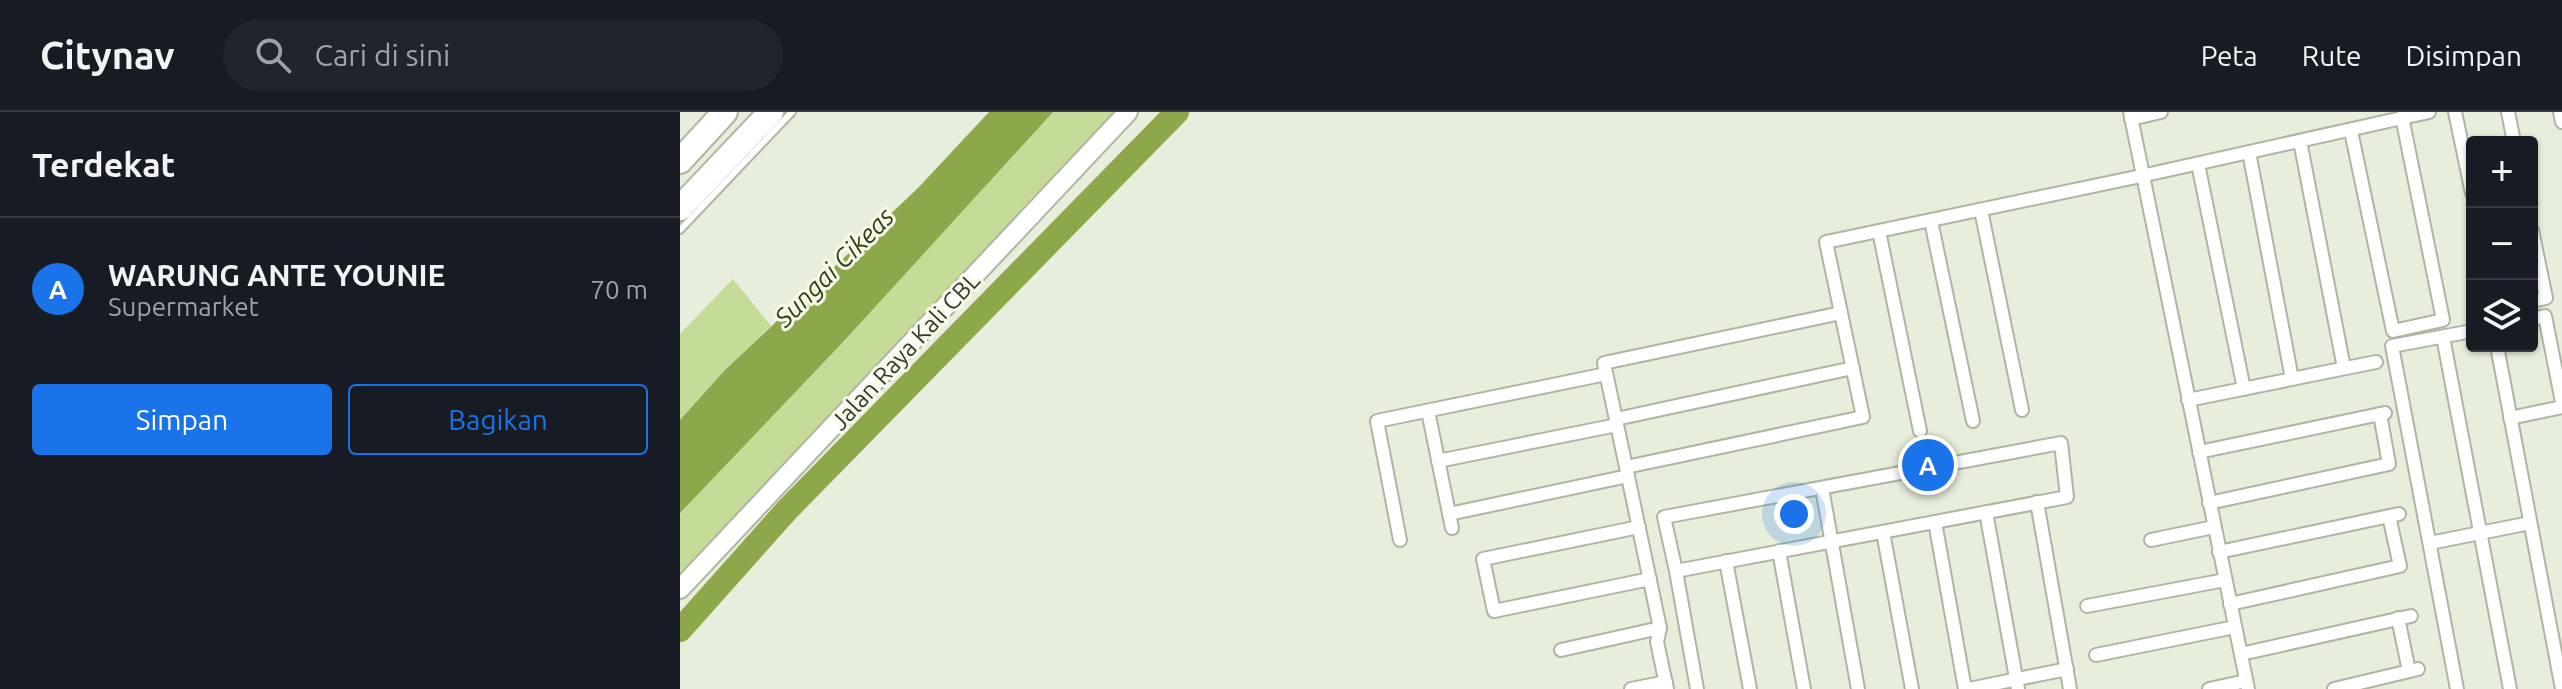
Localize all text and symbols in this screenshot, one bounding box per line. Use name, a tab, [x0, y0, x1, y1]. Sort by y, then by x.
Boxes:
search box	[223, 19, 783, 91]
icon: search	[251, 33, 295, 77]
text: Citynav	[40, 34, 175, 76]
text: Cari di sini	[315, 38, 450, 72]
text: Peta	[2201, 40, 2258, 71]
text: Rute	[2302, 40, 2362, 71]
text: Disimpan	[2406, 40, 2522, 71]
map controls	[2466, 136, 2538, 352]
button: +	[2466, 136, 2538, 208]
text: Terdekat	[32, 145, 175, 183]
water label: Sungai Cikeas	[768, 202, 899, 333]
button: −	[2466, 208, 2538, 280]
text: WARUNG ANTE YOUNIE	[108, 258, 445, 292]
street label: Jalan Raya Kali CBL	[825, 267, 985, 435]
text: A	[49, 275, 67, 304]
text: 70 m	[590, 275, 648, 304]
button: layers	[2466, 280, 2538, 352]
text: Supermarket	[108, 292, 259, 321]
button: Simpan	[32, 384, 332, 455]
button: Bagikan	[348, 384, 648, 455]
pin: A	[1902, 435, 1954, 495]
your location	[1774, 494, 1814, 534]

